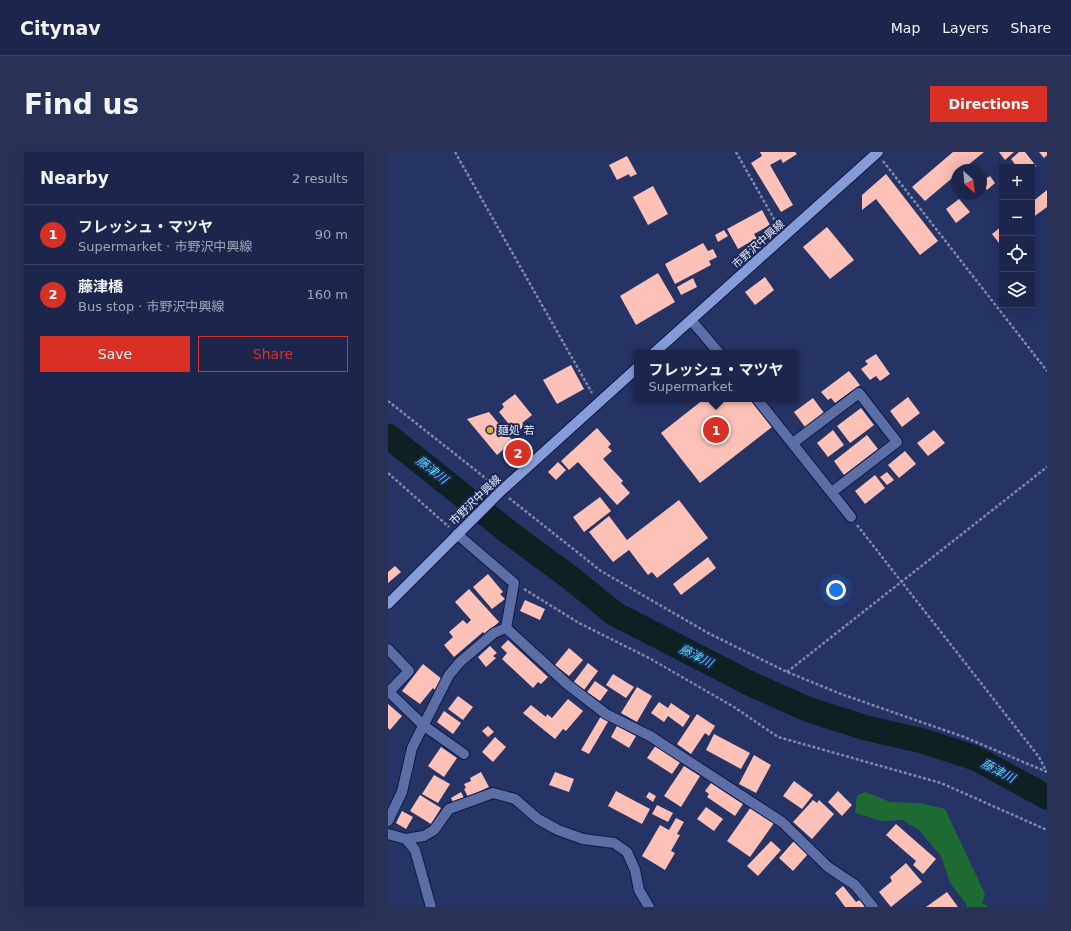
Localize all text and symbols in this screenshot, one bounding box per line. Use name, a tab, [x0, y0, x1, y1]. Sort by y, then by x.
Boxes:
text: Citynav	[20, 17, 101, 39]
text: Map	[891, 20, 920, 36]
text: Layers	[942, 20, 989, 36]
text: Share	[1011, 20, 1051, 36]
button: Directions	[930, 86, 1047, 122]
text: Find us	[24, 88, 139, 121]
north arrow	[951, 164, 987, 200]
map controls	[999, 164, 1035, 308]
button: +	[999, 164, 1035, 200]
text: Nearby	[40, 168, 109, 188]
text: 2 results	[292, 171, 348, 186]
button: −	[999, 200, 1035, 236]
street label: 市野沢中興線	[729, 217, 787, 271]
text: フレッシュ・マツヤ	[78, 218, 213, 236]
text: 1	[48, 227, 58, 242]
text: 90 m	[315, 227, 348, 242]
button: locate	[999, 236, 1035, 272]
text: Supermarket · 市野沢中興線	[78, 239, 252, 254]
button: layers	[999, 272, 1035, 308]
text: 藤津橋	[78, 278, 123, 296]
text: 2	[48, 287, 58, 302]
text: 160 m	[306, 287, 348, 302]
text: Bus stop · 市野沢中興線	[78, 299, 225, 314]
button: Save	[40, 336, 190, 372]
button: Share	[198, 336, 348, 372]
popup	[634, 350, 798, 402]
text: フレッシュ・マツヤ	[648, 361, 784, 379]
text: Supermarket	[648, 379, 732, 394]
pin: 1	[703, 415, 729, 445]
place label: 麺処 若	[498, 424, 535, 437]
marker: 麺処 若	[485, 425, 495, 435]
pin: 2	[505, 438, 531, 468]
water label: 藤津川	[414, 453, 452, 488]
street label: 市野沢中興線	[447, 473, 504, 528]
your location	[826, 580, 846, 600]
water label: 藤津川	[677, 642, 717, 671]
water label: 藤津川	[979, 756, 1019, 787]

